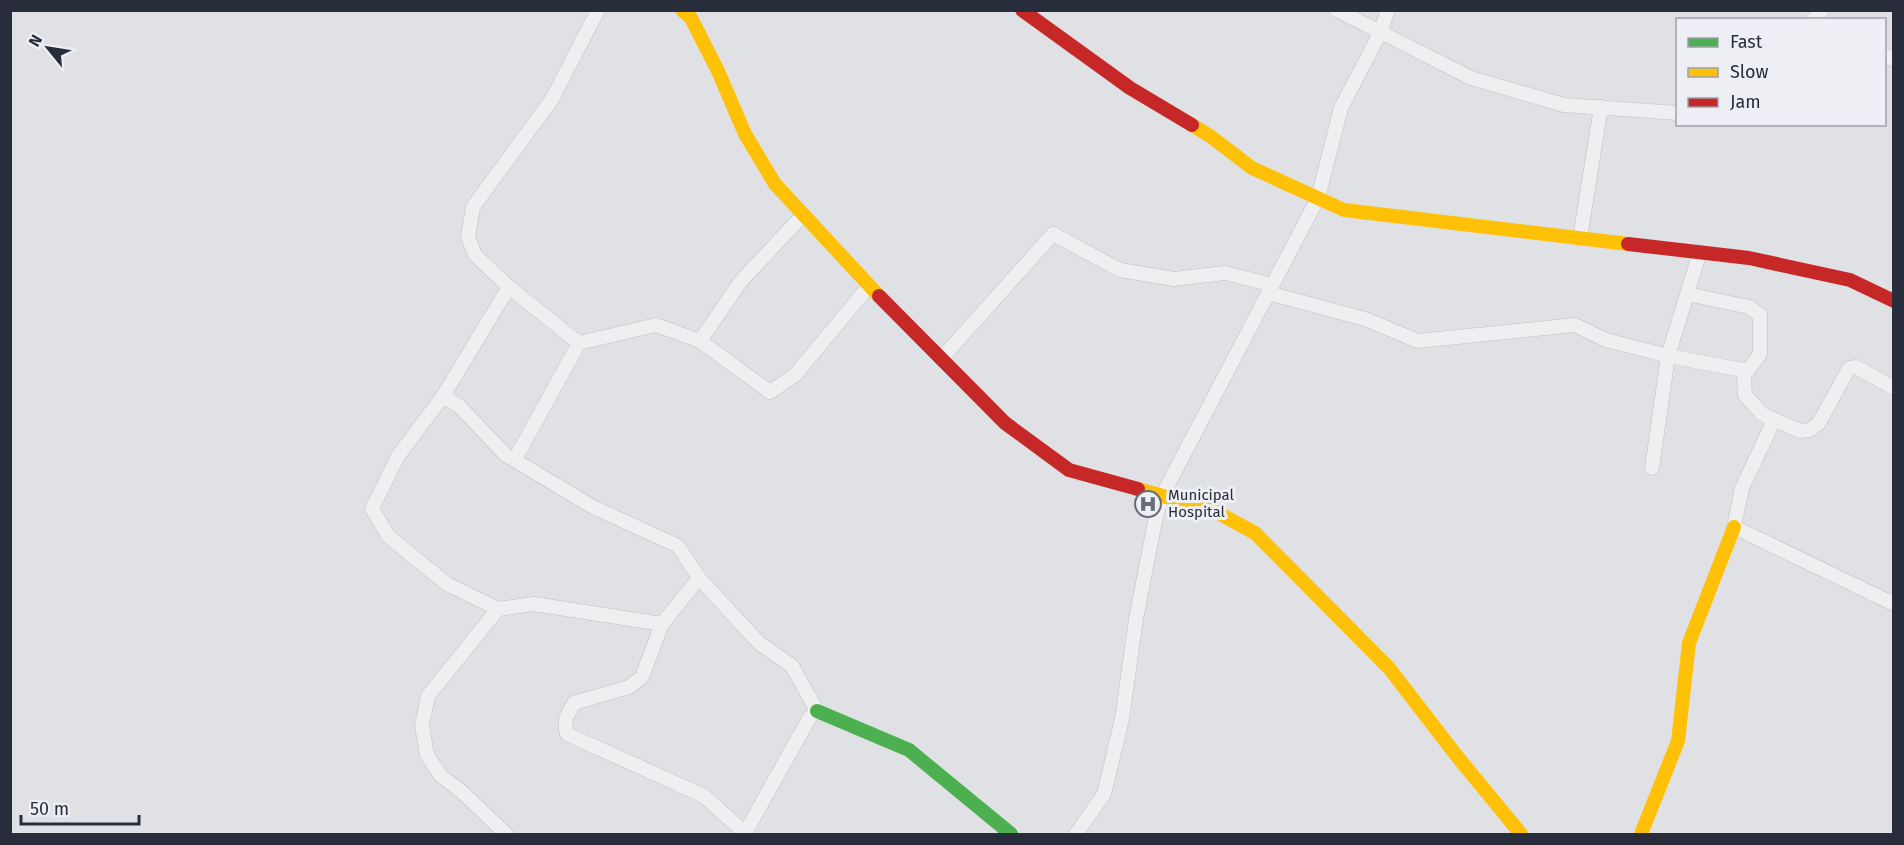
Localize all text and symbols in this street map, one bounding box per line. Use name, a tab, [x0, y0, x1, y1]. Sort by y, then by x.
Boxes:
north arrow	[18, 18, 78, 78]
legend	[1676, 18, 1886, 126]
text: N	[25, 31, 46, 50]
text: Fast	[1730, 31, 1763, 53]
text: Slow	[1730, 61, 1769, 83]
text: Jam	[1730, 91, 1761, 113]
place label: Municipal Hospital	[1168, 486, 1235, 521]
hospital icon: Municipal Hospital	[1133, 489, 1163, 519]
scale bar	[21, 788, 140, 826]
text: 50 m	[30, 798, 69, 820]

